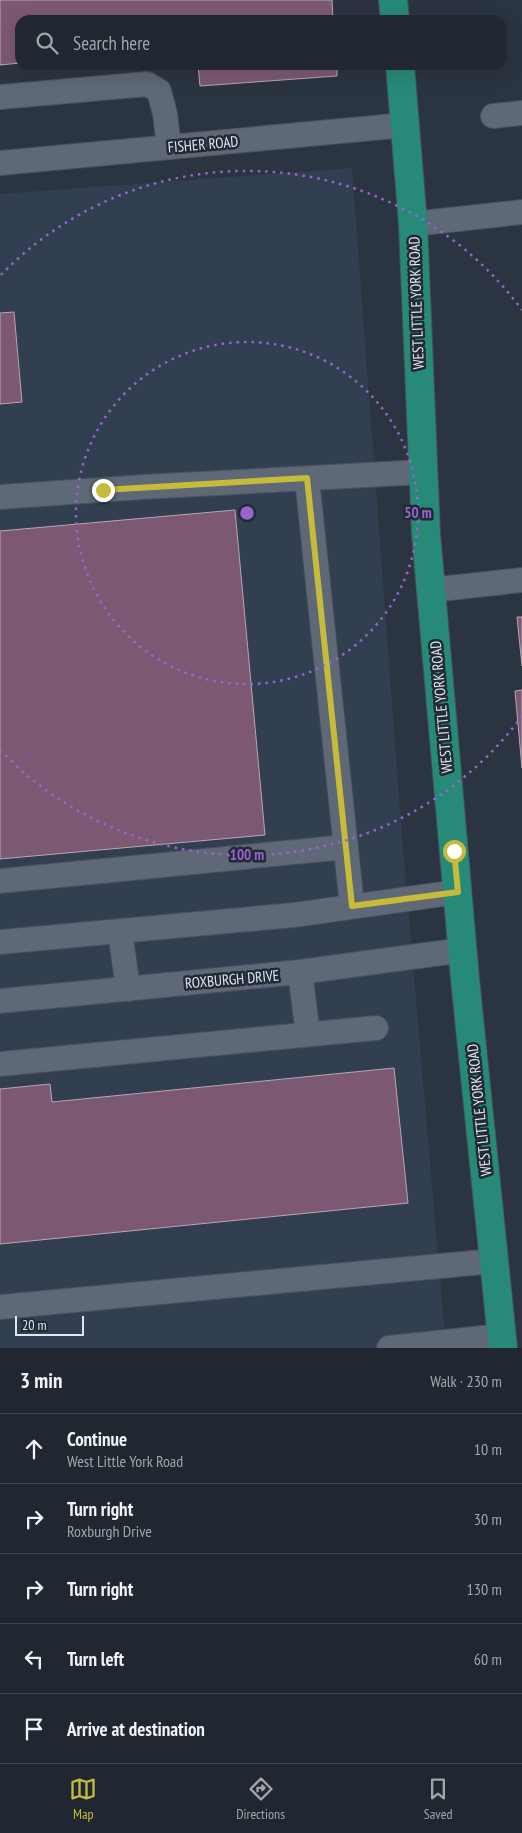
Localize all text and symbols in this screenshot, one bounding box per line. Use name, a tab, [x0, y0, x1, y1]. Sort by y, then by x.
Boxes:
search box	[15, 15, 507, 70]
icon: search	[33, 29, 61, 57]
text: Search here	[73, 31, 150, 55]
street label: FISHER ROAD	[167, 131, 239, 157]
street label: WEST LITTLE YORK ROAD	[404, 236, 428, 370]
route end	[92, 479, 115, 502]
text: 50 m	[404, 503, 432, 522]
centre of rings	[238, 504, 256, 522]
street label: WEST LITTLE YORK ROAD	[426, 640, 456, 774]
route start	[443, 840, 466, 863]
text: 100 m	[230, 845, 264, 864]
street label: ROXBURGH DRIVE	[184, 965, 280, 993]
street label: WEST LITTLE YORK ROAD	[463, 1043, 495, 1177]
scale bar	[15, 1313, 84, 1336]
text: 20 m	[22, 1316, 47, 1334]
text: 3 min	[20, 1367, 62, 1394]
text: Walk · 230 m	[430, 1371, 502, 1391]
text: Continue	[67, 1427, 127, 1451]
icon: ahead	[20, 1435, 48, 1463]
text: 10 m	[474, 1439, 502, 1459]
text: West Little York Road	[67, 1451, 183, 1471]
text: Turn right	[67, 1497, 133, 1521]
icon: right	[20, 1505, 48, 1533]
text: 30 m	[474, 1509, 502, 1529]
text: Roxburgh Drive	[67, 1521, 152, 1541]
icon: right	[20, 1575, 48, 1603]
text: Turn right	[67, 1577, 133, 1601]
text: 130 m	[467, 1579, 502, 1599]
icon: left	[20, 1645, 48, 1673]
text: Turn left	[67, 1647, 124, 1671]
text: 60 m	[474, 1649, 502, 1669]
icon: arrive	[20, 1715, 48, 1743]
text: Arrive at destination	[67, 1717, 205, 1741]
tab: Map	[69, 1775, 97, 1823]
tab: Directions	[236, 1775, 285, 1823]
tab: Saved	[424, 1775, 453, 1823]

